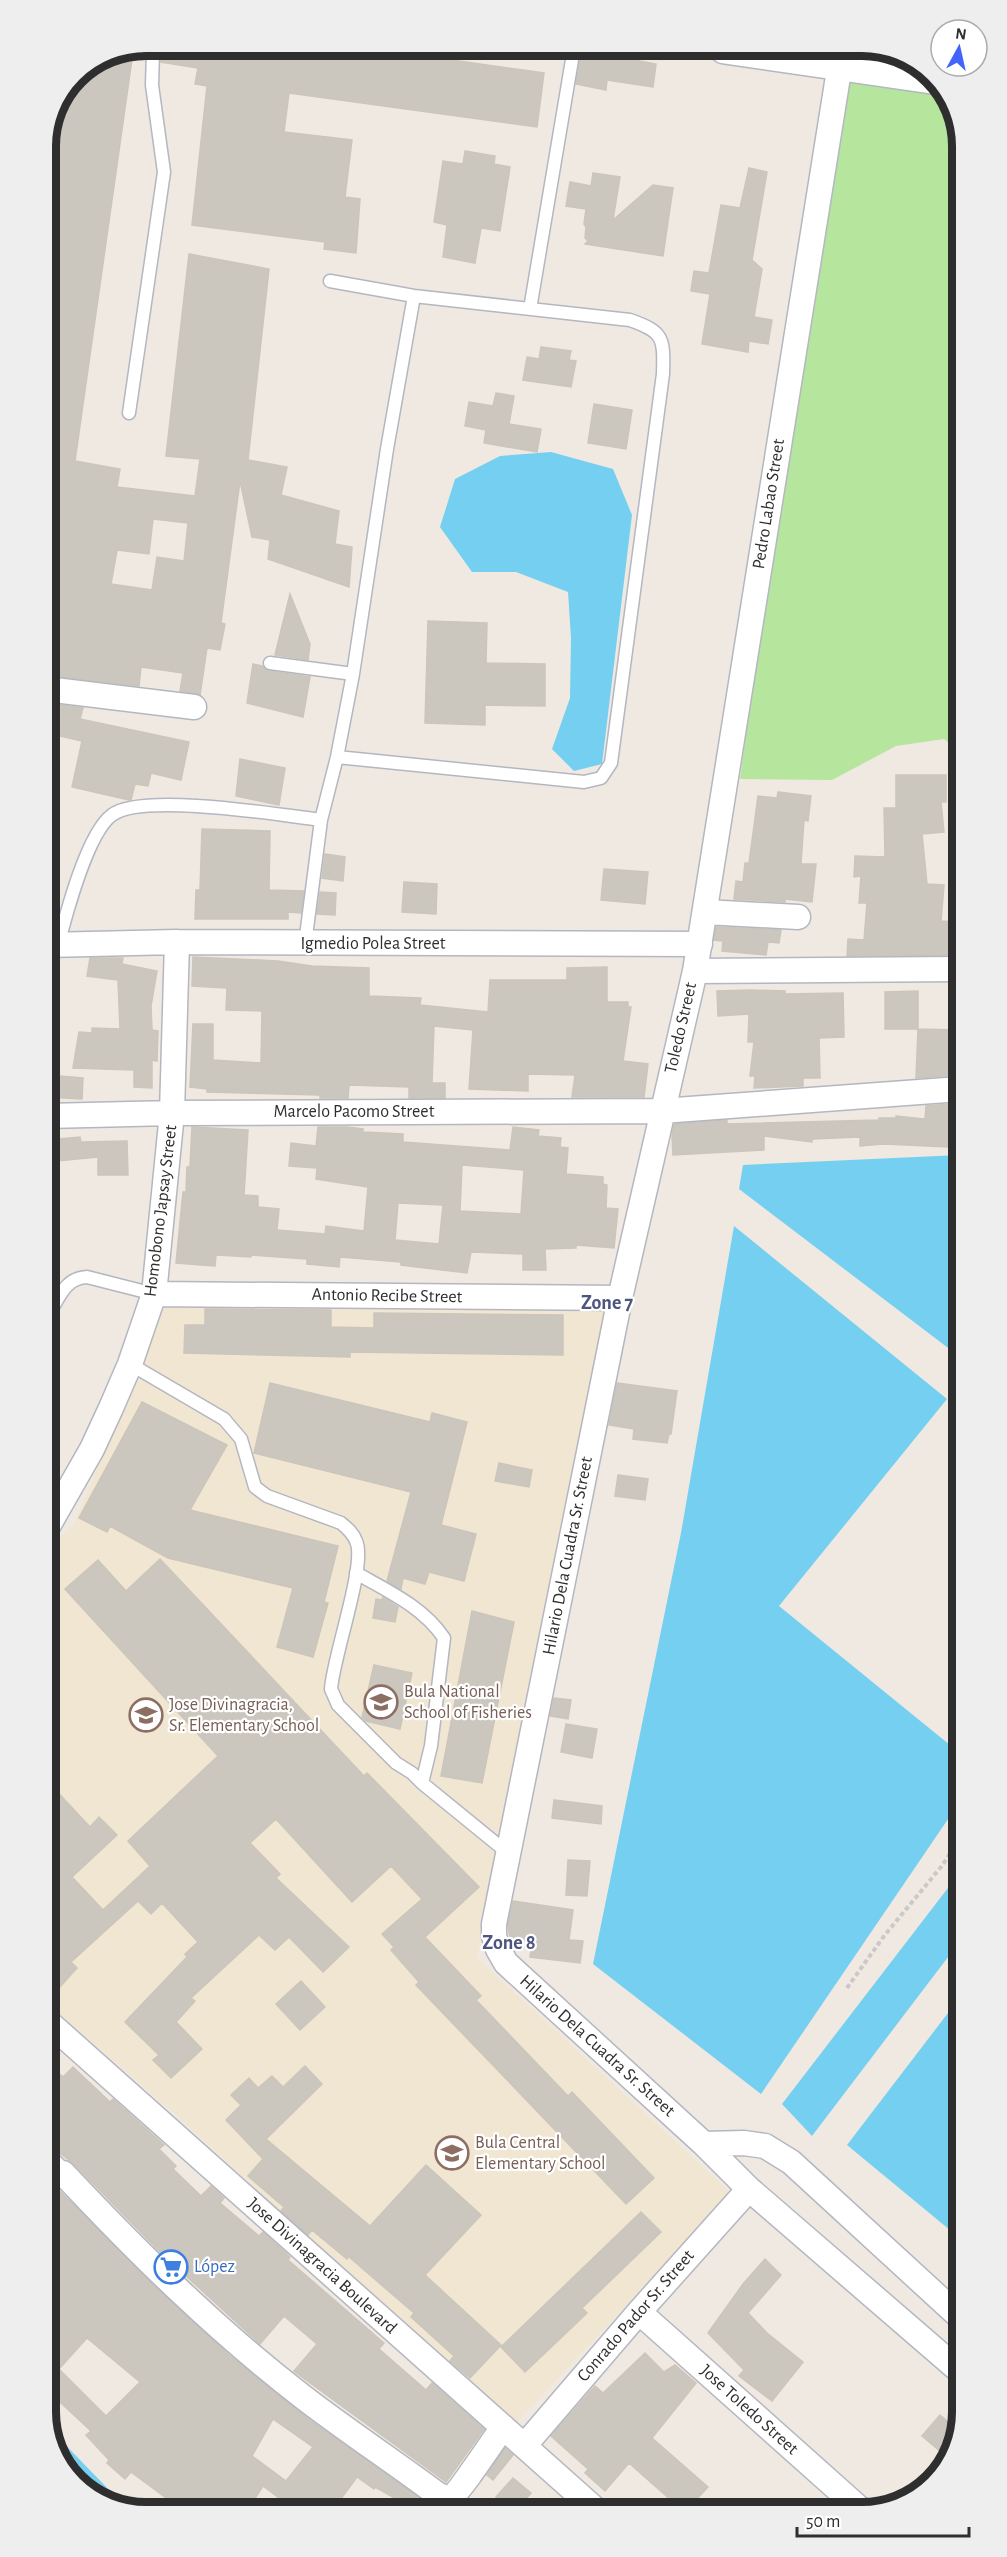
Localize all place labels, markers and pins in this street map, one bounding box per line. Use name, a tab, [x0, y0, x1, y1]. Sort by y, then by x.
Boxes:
place label: Bula National School of Fisheries	[404, 1683, 532, 1722]
school or university icon: Bula National School of Fisheries	[363, 1684, 399, 1720]
place label: Jose Divinagracia, Sr. Elementary School	[169, 1696, 319, 1735]
school or university icon: Jose Divinagracia, Sr. Elementary School	[128, 1697, 164, 1733]
place label: Bula Central Elementary School	[475, 2134, 606, 2173]
school or university icon: Bula Central Elementary School	[434, 2135, 470, 2171]
supermarket icon: López	[153, 2249, 189, 2285]
place label: López	[194, 2258, 235, 2276]

